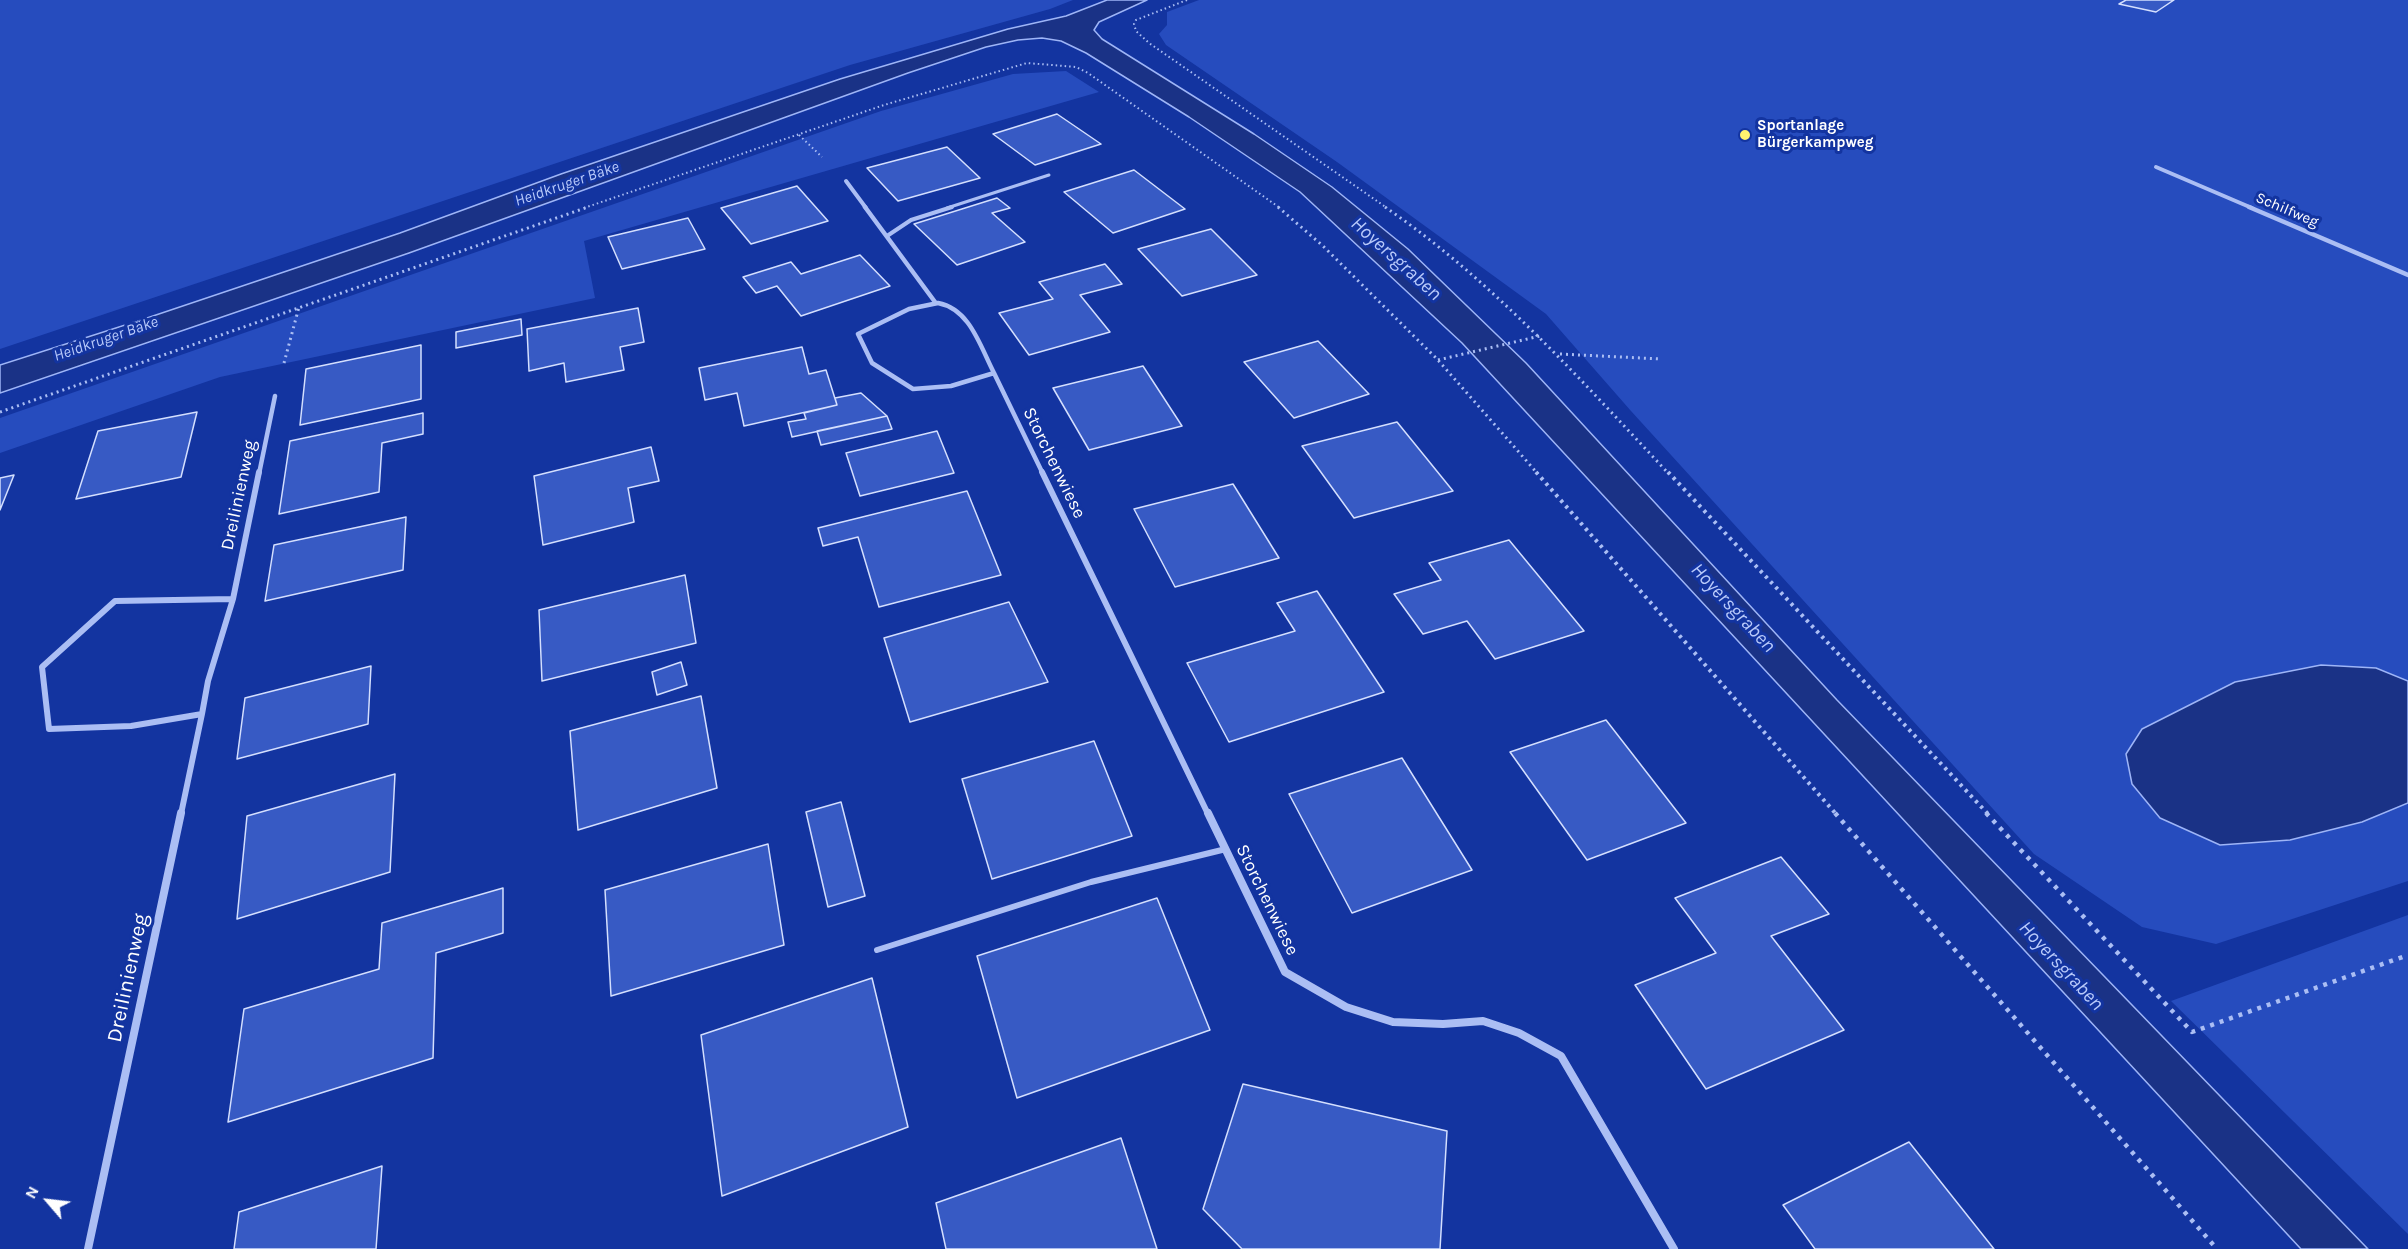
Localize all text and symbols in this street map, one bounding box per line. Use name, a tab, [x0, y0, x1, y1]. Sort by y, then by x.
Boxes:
place label: Sportanlage Bürgerkampweg	[1757, 117, 1874, 152]
marker: Sportanlage Bürgerkampweg	[1738, 128, 1752, 142]
water label: Heidkruger Bäke	[512, 157, 622, 211]
street label: Schilfweg	[2253, 189, 2321, 231]
water label: Hoyersgraben	[1346, 212, 1446, 306]
water label: Heidkruger Bäke	[51, 312, 161, 366]
street label: Storchenwiese	[1018, 404, 1090, 522]
street label: Dreilinienweg	[217, 438, 261, 552]
water label: Hoyersgraben	[1685, 558, 1781, 658]
street label: Storchenwiese	[1231, 841, 1303, 959]
street label: Dreilinienweg	[102, 911, 154, 1045]
water label: Hoyersgraben	[2013, 916, 2109, 1016]
north arrow	[18, 1171, 78, 1231]
text: N	[21, 1183, 43, 1202]

